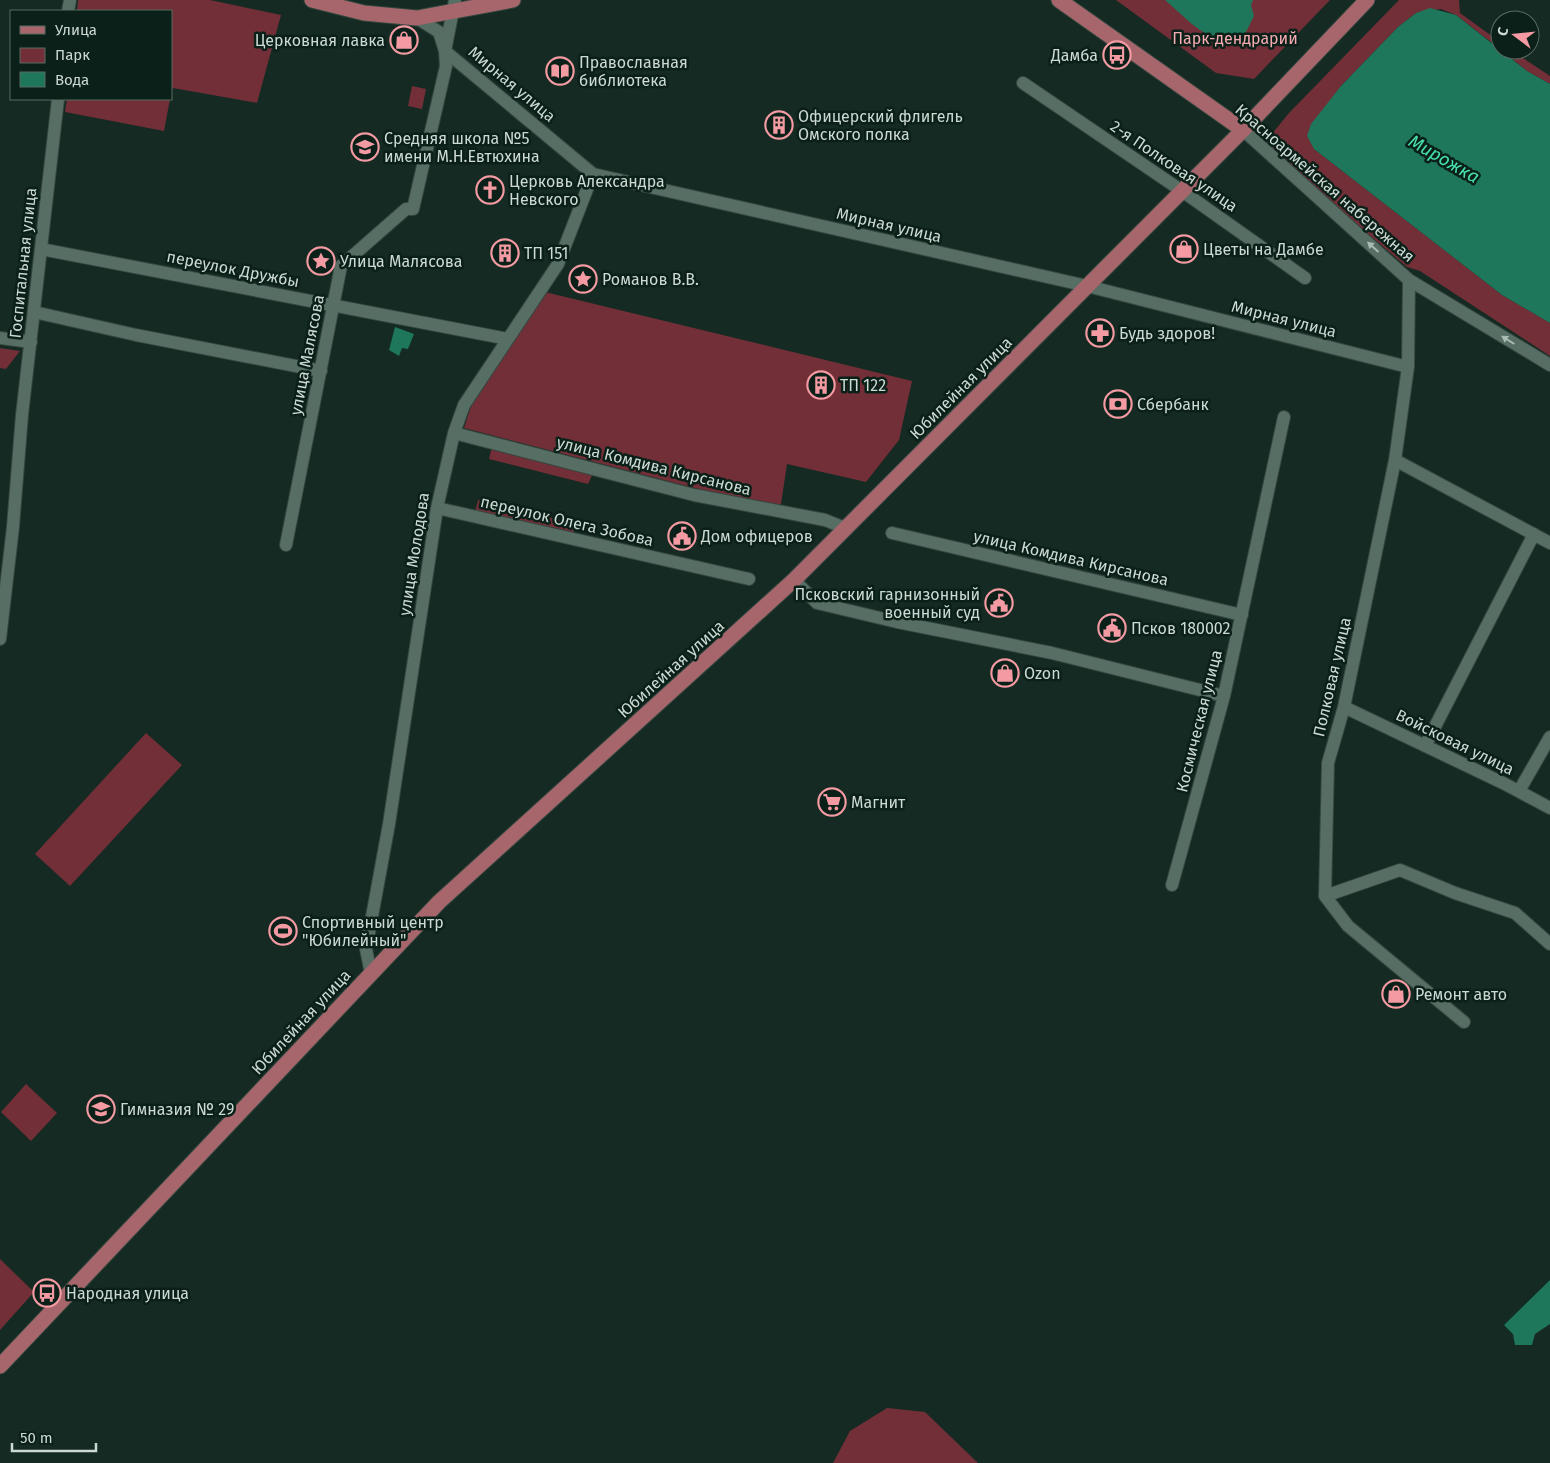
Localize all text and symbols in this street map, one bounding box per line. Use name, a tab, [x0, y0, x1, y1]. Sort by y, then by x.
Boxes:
legend	[10, 10, 172, 100]
north arrow	[1490, 10, 1540, 60]
text: Улица	[55, 21, 97, 39]
shop icon: Церковная лавка	[389, 25, 419, 55]
text: С	[1494, 25, 1512, 38]
park label: Парк-дендрарий	[1172, 29, 1298, 48]
place label: Церковная лавка	[255, 31, 385, 50]
bus stop icon: Дамба	[1102, 40, 1132, 70]
street label: Мирная улица	[465, 42, 559, 126]
text: Парк	[55, 46, 90, 64]
place label: Дамба	[1050, 46, 1098, 65]
place label: Православная библиотека	[579, 53, 688, 90]
library icon: Православная библиотека	[545, 56, 575, 86]
text: Вода	[55, 71, 89, 89]
street label: Красноармейская набережная	[1231, 100, 1419, 266]
place label: Офицерский флигель Омского полка	[798, 107, 963, 144]
building icon: Офицерский флигель Омского полка	[764, 110, 794, 140]
street label: 2-я Полковая улица	[1107, 116, 1241, 216]
place label: Средняя школа №5 имени М.Н.Евтюхина	[384, 129, 540, 166]
water label: Мирожка	[1405, 130, 1483, 188]
school or university icon: Средняя школа №5 имени М.Н.Евтюхина	[350, 132, 380, 162]
place label: Церковь Александра Невского	[509, 172, 665, 209]
church icon: Церковь Александра Невского	[475, 175, 505, 205]
street label: Госпитальная улица	[6, 187, 40, 339]
street label: Мирная улица	[835, 204, 943, 246]
shop icon: Цветы на Дамбе	[1169, 234, 1199, 264]
building icon: ТП 151	[490, 238, 520, 268]
place label: Цветы на Дамбе	[1203, 240, 1324, 259]
one-way arrow	[1367, 241, 1379, 253]
place label: ТП 151	[524, 244, 568, 263]
place icon: Улица Малясова	[306, 246, 336, 276]
street label: переулок Дружбы	[165, 247, 301, 291]
place label: Улица Малясова	[340, 252, 462, 271]
place icon: Романов В.В.	[568, 264, 598, 294]
place label: Романов В.В.	[602, 270, 699, 289]
street label: улица Малясова	[286, 293, 328, 417]
street label: Мирная улица	[1230, 297, 1338, 341]
pharmacy icon: Будь здоров!	[1085, 318, 1115, 348]
place label: Будь здоров!	[1119, 324, 1215, 343]
street label: Юбилейная улица	[906, 333, 1016, 443]
one-way arrow	[1501, 336, 1514, 345]
building icon: ТП 122	[806, 370, 836, 400]
place label: ТП 122	[840, 376, 886, 395]
bank icon: Сбербанк	[1103, 389, 1133, 419]
place label: Сбербанк	[1137, 395, 1209, 414]
street label: улица Комдива Кирсанова	[555, 433, 753, 499]
street label: улица Молодова	[395, 491, 433, 617]
street label: переулок Олега Зобова	[479, 492, 655, 550]
public building icon: Дом офицеров	[667, 521, 697, 551]
street label: улица Комдива Кирсанова	[972, 526, 1170, 590]
place label: Дом офицеров	[700, 527, 813, 546]
place label: Псковский гарнизонный военный суд	[795, 585, 980, 622]
public building icon: Псковский гарнизонный военный суд	[984, 588, 1014, 618]
public building icon: Псков 180002	[1097, 613, 1127, 643]
street label: Полковая улица	[1309, 615, 1355, 739]
street label: Юбилейная улица	[614, 616, 728, 722]
place label: Псков 180002	[1131, 619, 1231, 638]
street label: Космическая улица	[1172, 648, 1226, 794]
shop icon: Ozon	[990, 658, 1020, 688]
place label: Ozon	[1024, 664, 1061, 683]
street label: Войсковая улица	[1393, 705, 1517, 779]
supermarket icon: Магнит	[817, 787, 847, 817]
place label: Магнит	[851, 793, 906, 812]
place label: Спортивный центр "Юбилейный"	[302, 913, 444, 950]
sports icon: Спортивный центр "Юбилейный"	[268, 916, 298, 946]
street label: Юбилейная улица	[247, 966, 355, 1078]
shop icon: Ремонт авто	[1381, 979, 1411, 1009]
place label: Ремонт авто	[1415, 985, 1507, 1004]
school or university icon: Гимназия № 29	[86, 1094, 116, 1124]
place label: Гимназия № 29	[120, 1100, 234, 1119]
bus stop icon: Народная улица	[32, 1278, 62, 1308]
place label: Народная улица	[66, 1284, 189, 1303]
scale bar	[12, 1420, 96, 1452]
text: 50 m	[20, 1429, 53, 1447]

